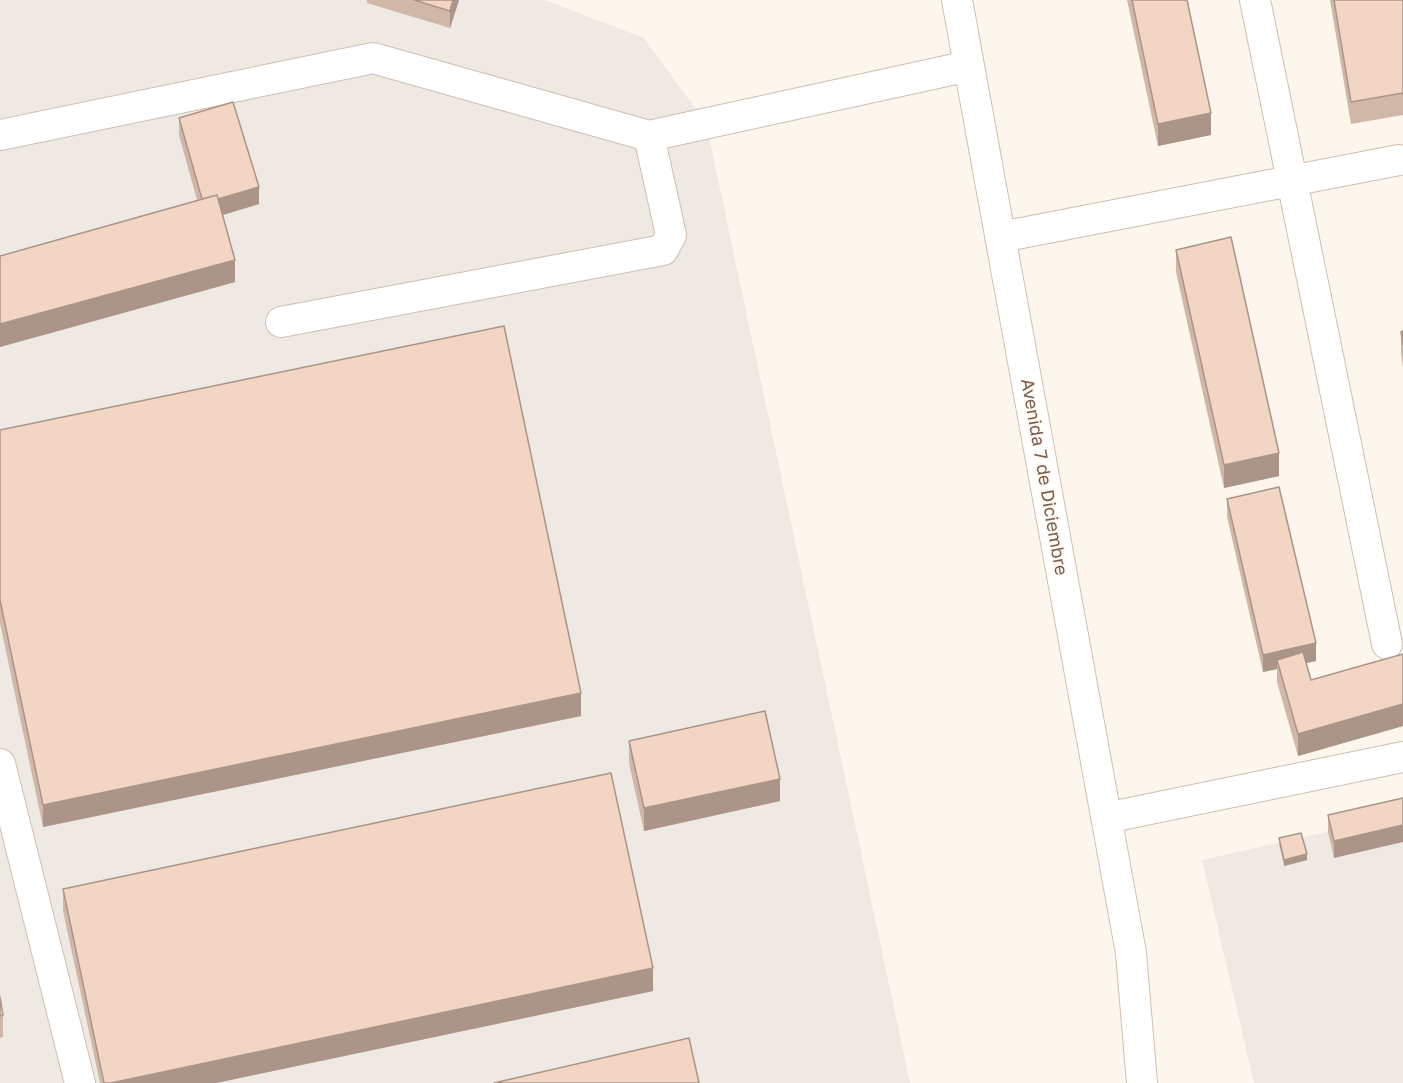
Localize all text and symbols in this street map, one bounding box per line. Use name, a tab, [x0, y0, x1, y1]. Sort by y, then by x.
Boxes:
street label: Avenida 7 de Diciembre	[1016, 377, 1072, 577]

